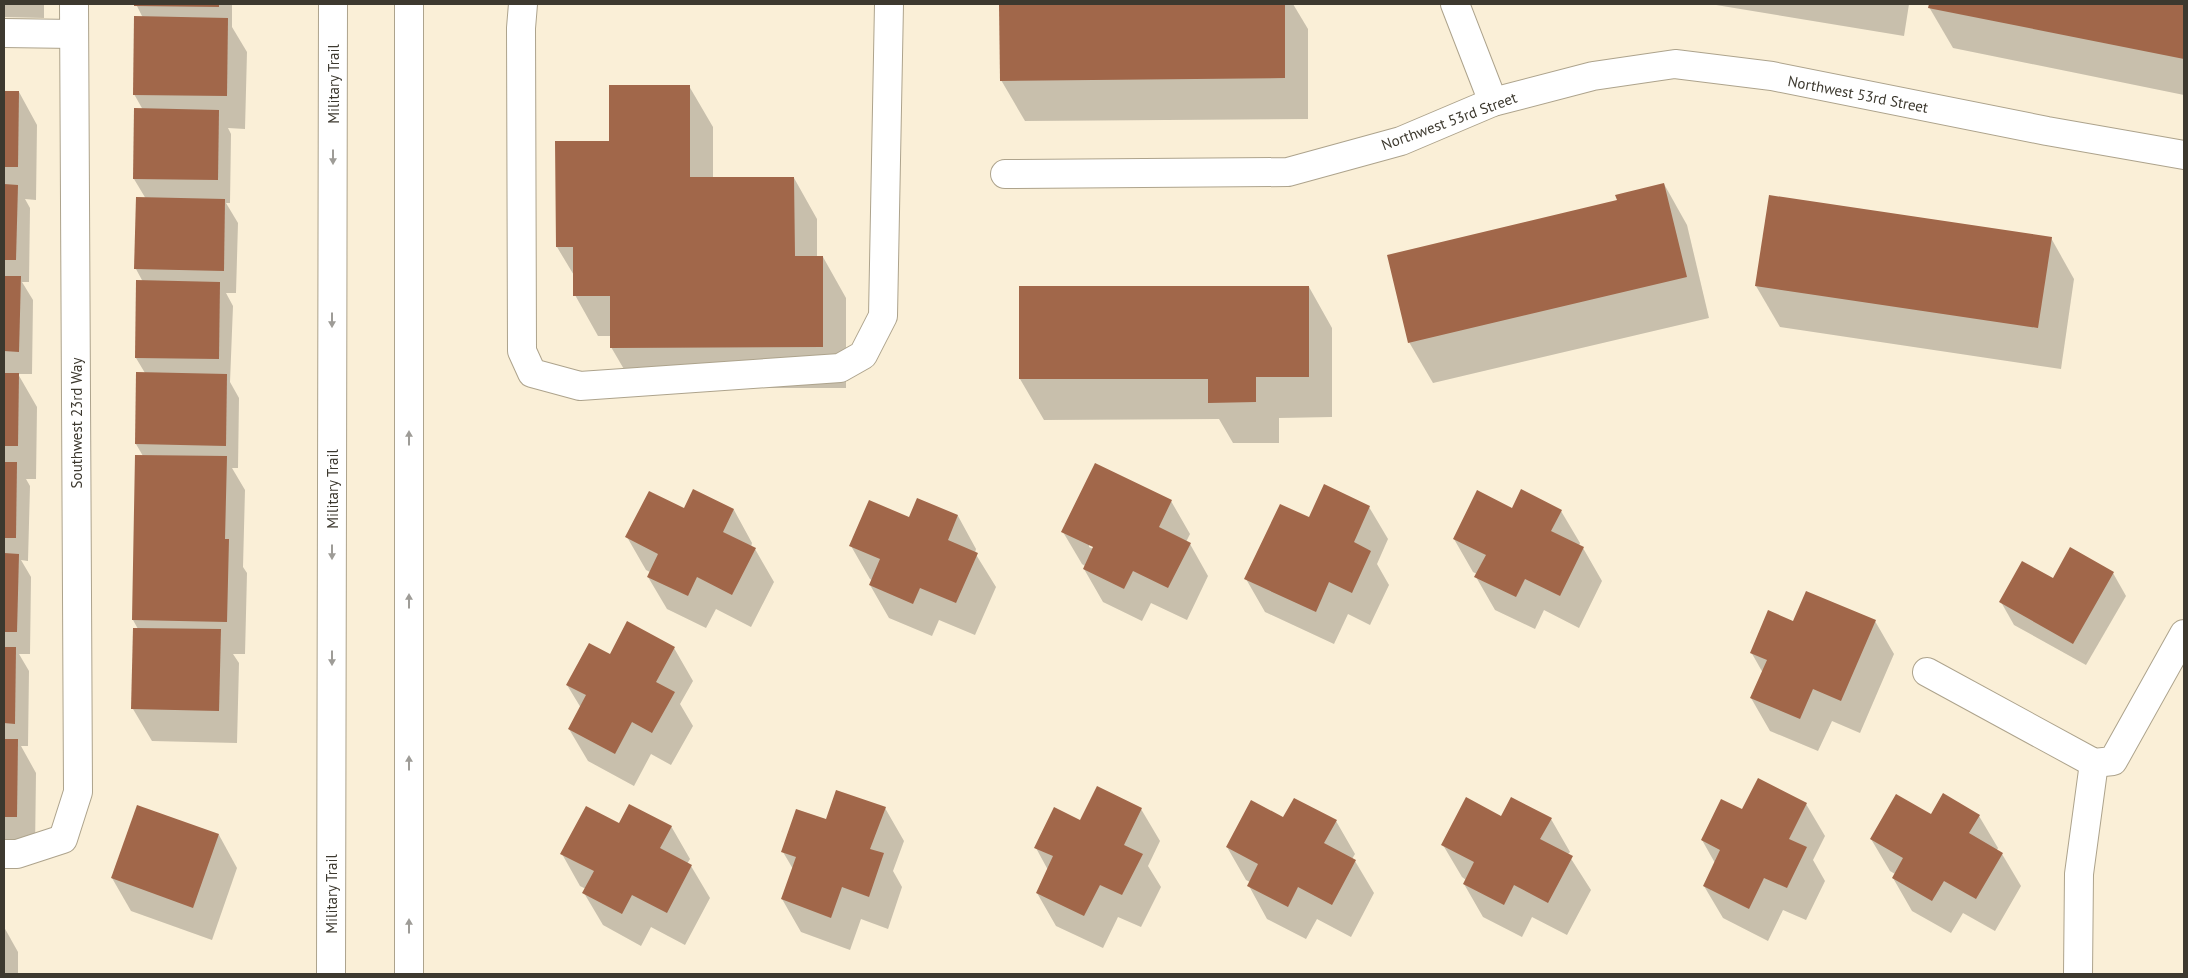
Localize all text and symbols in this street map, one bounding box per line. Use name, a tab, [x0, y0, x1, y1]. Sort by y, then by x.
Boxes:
street label: Military Trail	[324, 44, 343, 124]
street label: Northwest 53rd Street	[1786, 71, 1930, 117]
street label: Northwest 53rd Street	[1379, 88, 1519, 154]
one-way arrow	[329, 150, 337, 166]
one-way arrow	[328, 312, 336, 328]
street label: Southwest 23rd Way	[67, 358, 86, 488]
one-way arrow	[405, 430, 413, 446]
street label: Military Trail	[323, 449, 342, 529]
one-way arrow	[328, 545, 336, 561]
one-way arrow	[405, 592, 413, 608]
one-way arrow	[328, 650, 336, 666]
one-way arrow	[405, 755, 413, 771]
street label: Military Trail	[322, 854, 341, 934]
one-way arrow	[405, 917, 413, 933]

